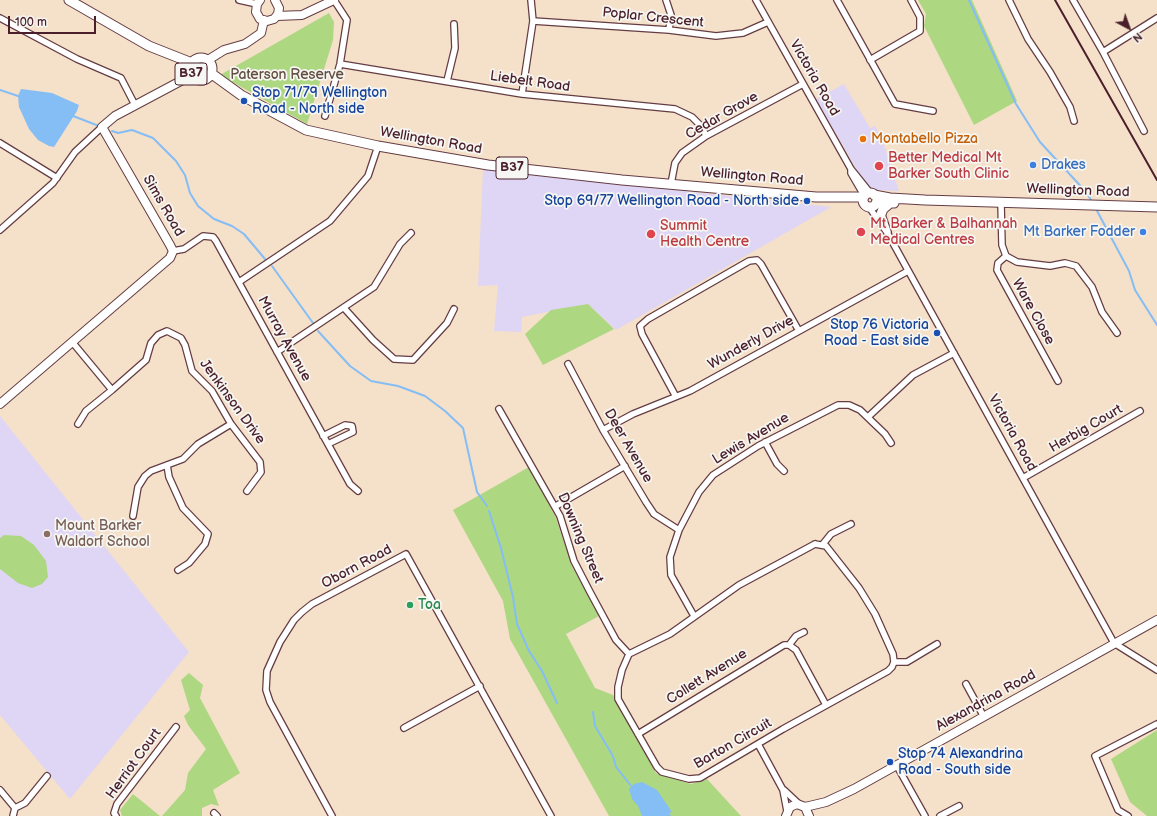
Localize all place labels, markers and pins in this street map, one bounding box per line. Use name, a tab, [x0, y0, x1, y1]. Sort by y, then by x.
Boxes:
place label: Stop 71/79 Wellington Road - North side	[252, 85, 387, 118]
marker: Stop 71/79 Wellington Road - North side	[239, 96, 249, 106]
place label: Montabello Pizza	[871, 131, 978, 147]
marker: Montabello Pizza	[858, 134, 868, 144]
place label: Better Medical Mt Barker South Clinic	[888, 150, 1009, 182]
place label: Drakes	[1041, 157, 1086, 173]
marker: Better Medical Mt Barker South Clinic	[873, 160, 885, 172]
marker: Drakes	[1028, 160, 1038, 170]
place label: Stop 69/77 Wellington Road - North side	[544, 193, 799, 209]
marker: Stop 69/77 Wellington Road - North side	[802, 196, 812, 206]
place label: Mt Barker & Balhannah Medical Centres	[870, 216, 1017, 248]
place label: Summit Health Centre	[660, 218, 749, 250]
place label: Mt Barker Fodder	[1023, 224, 1135, 240]
marker: Mt Barker & Balhannah Medical Centres	[855, 226, 867, 238]
marker: Mt Barker Fodder	[1138, 227, 1148, 237]
marker: Summit Health Centre	[645, 228, 657, 240]
place label: Stop 76 Victoria Road - East side	[824, 317, 929, 350]
marker: Stop 76 Victoria Road - East side	[932, 328, 942, 338]
place label: Mount Barker Waldorf School	[55, 518, 150, 550]
marker: Mount Barker Waldorf School	[42, 529, 52, 539]
place label: Toa	[418, 597, 441, 613]
marker: Toa	[405, 600, 415, 610]
place label: Stop 74 Alexandrina Road - South side	[898, 746, 1023, 778]
marker: Stop 74 Alexandrina Road - South side	[885, 757, 895, 767]

